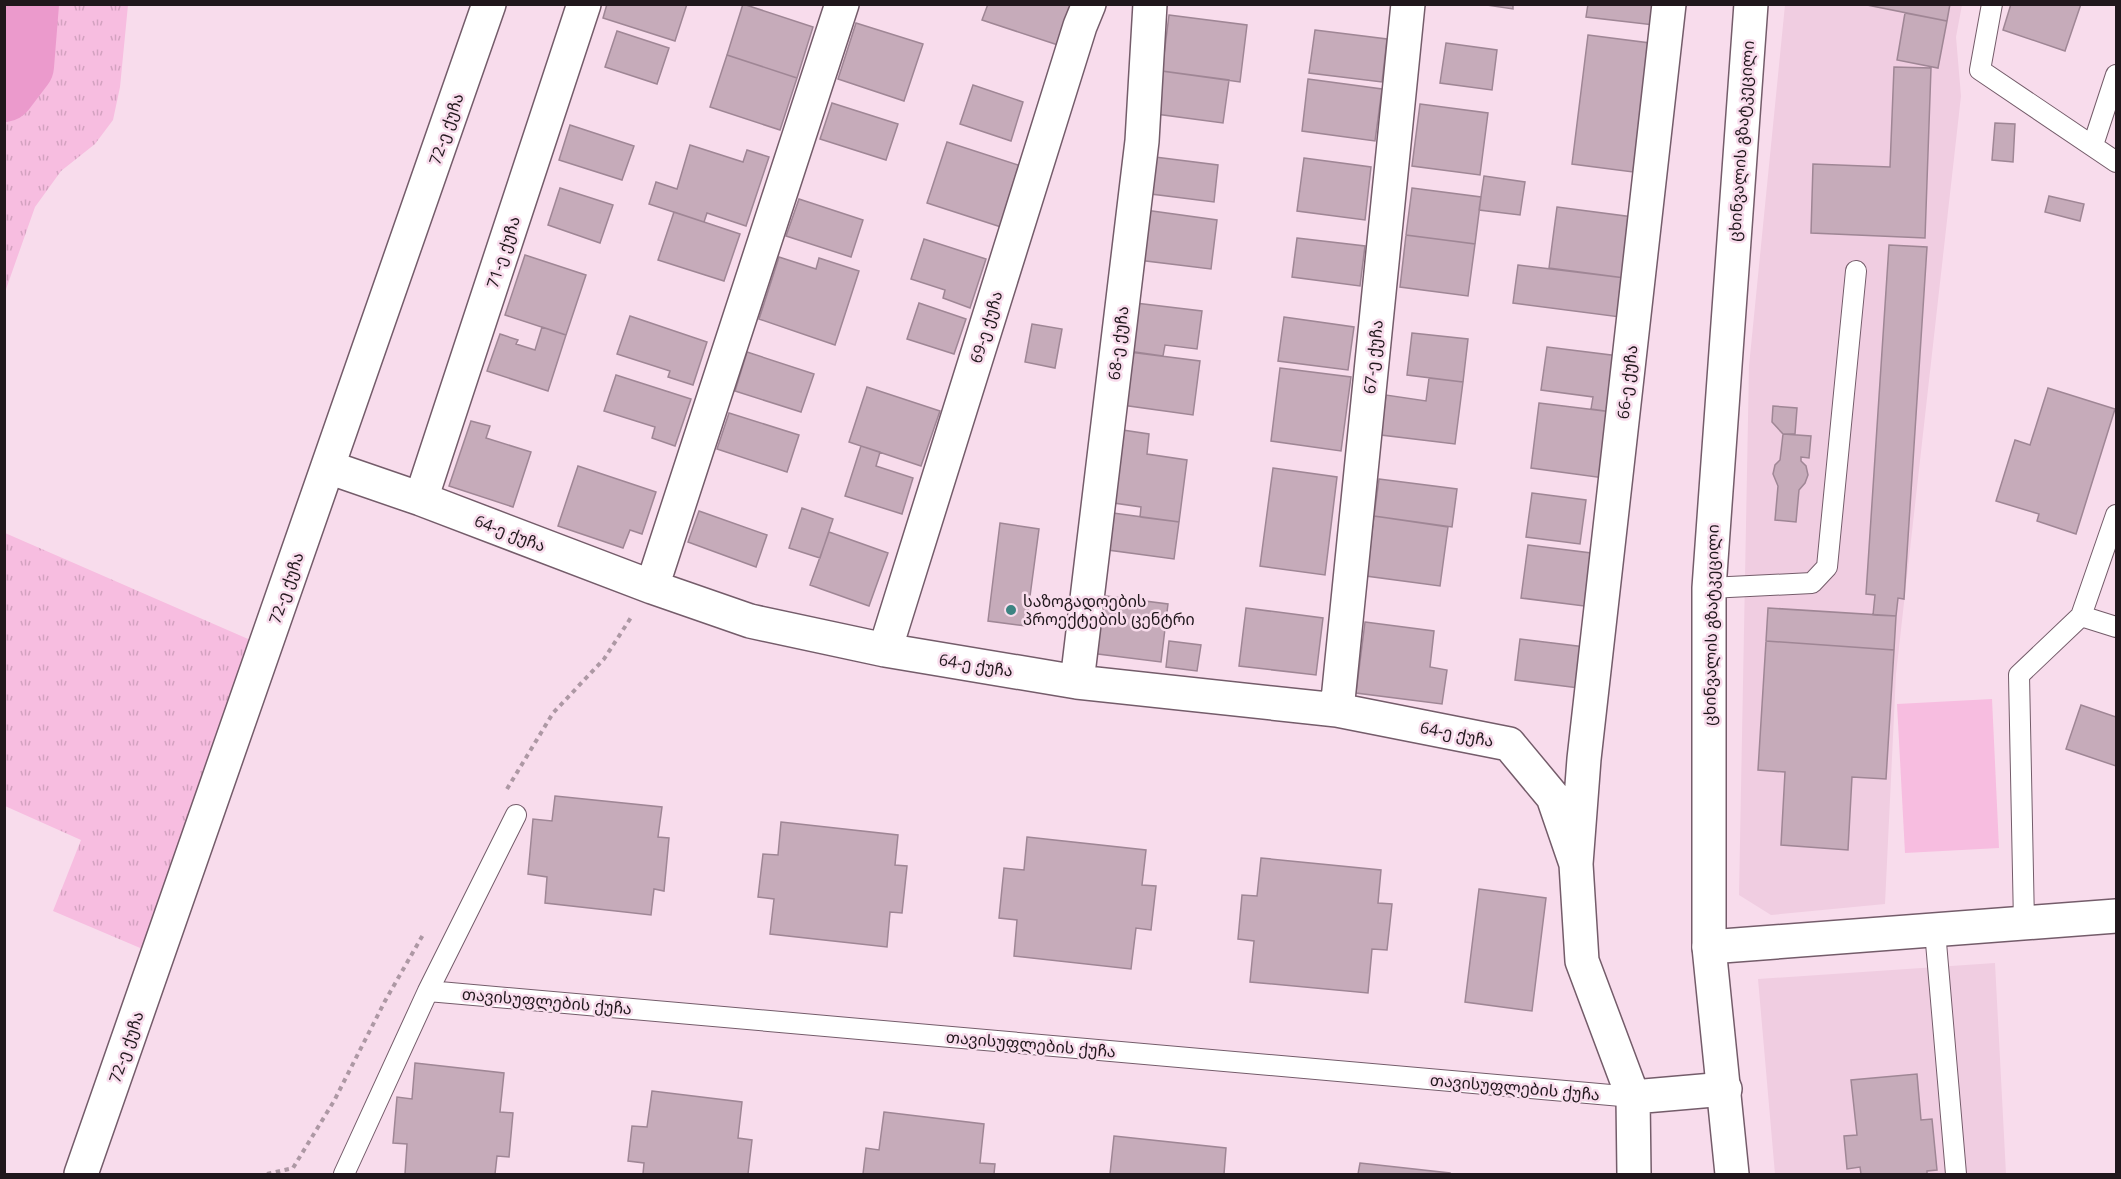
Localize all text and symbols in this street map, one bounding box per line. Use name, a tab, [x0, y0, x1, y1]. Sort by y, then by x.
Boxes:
street label: ცხინვალის გზატკეცილი	[1723, 40, 1759, 242]
street label: 72-ე ქუჩა	[423, 90, 469, 168]
street label: 71-ე ქუჩა	[481, 213, 525, 291]
street label: 69-ე ქუჩა	[965, 288, 1007, 366]
street label: 68-ე ქუჩა	[1103, 305, 1133, 381]
street label: 67-ე ქუჩა	[1358, 319, 1388, 395]
street label: 66-ე ქუჩა	[1612, 344, 1642, 420]
street label: 64-ე ქუჩა	[471, 509, 549, 557]
street label: ცხინვალის გზატკეცილი	[1698, 524, 1724, 726]
street label: 72-ე ქუჩა	[263, 549, 309, 627]
place label: საზოგადოების პროექტების ცენტრი	[1023, 590, 1195, 630]
marker: საზოგადოების პროექტების ცენტრი	[1004, 603, 1018, 617]
street label: 64-ე ქუჩა	[938, 648, 1014, 682]
street label: 64-ე ქუჩა	[1418, 716, 1496, 752]
street label: თავისუფლების ქუჩა	[461, 983, 633, 1019]
street label: 72-ე ქუჩა	[103, 1008, 149, 1086]
street label: თავისუფლების ქუჩა	[945, 1026, 1117, 1062]
street label: თავისუფლების ქუჩა	[1429, 1069, 1601, 1105]

